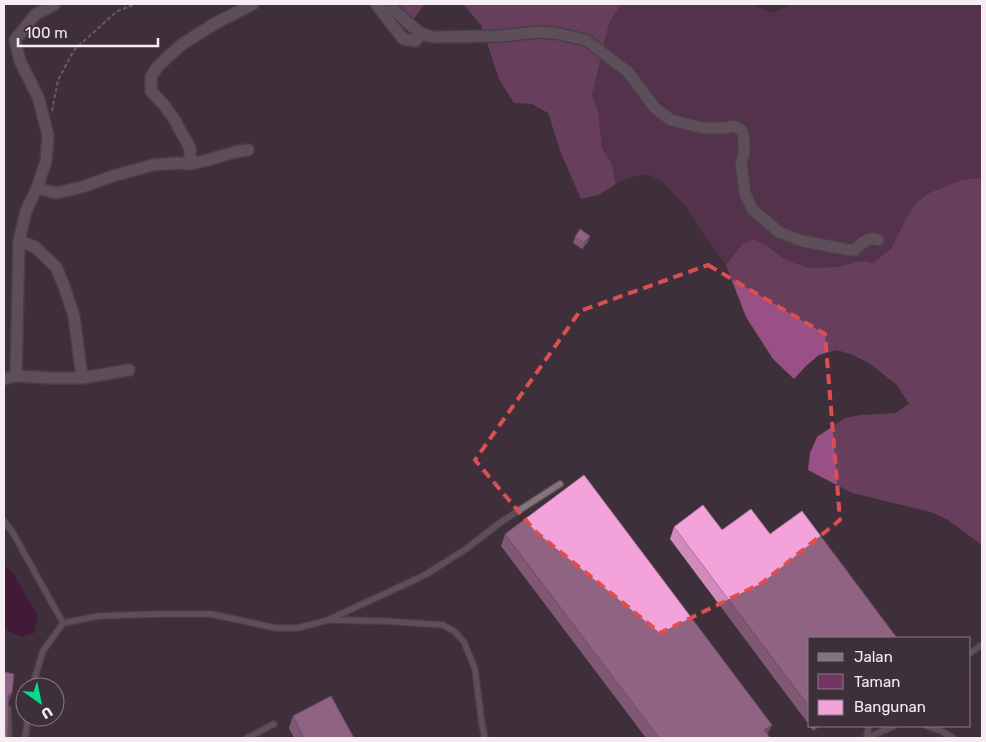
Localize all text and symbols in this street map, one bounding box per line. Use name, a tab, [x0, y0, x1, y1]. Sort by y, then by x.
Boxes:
scale bar	[18, 15, 158, 47]
text: 100 m	[25, 24, 67, 42]
legend	[808, 637, 971, 727]
text: Jalan	[854, 648, 893, 666]
text: Taman	[854, 673, 900, 691]
north arrow	[15, 677, 65, 727]
text: Bangunan	[854, 698, 926, 716]
text: U	[38, 703, 56, 722]

